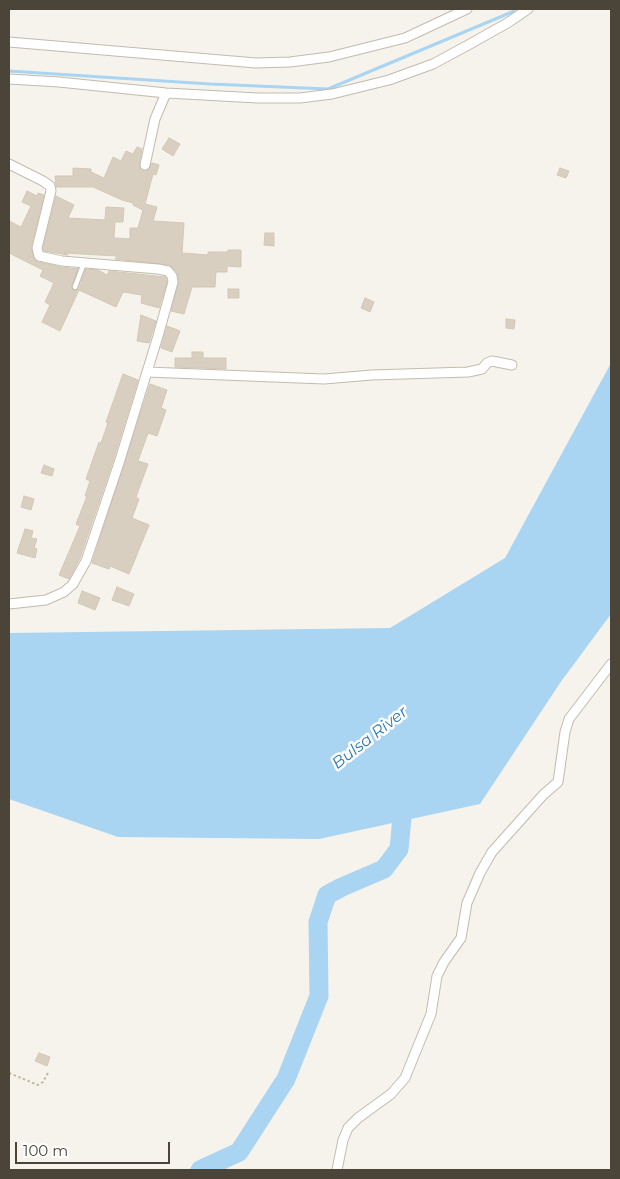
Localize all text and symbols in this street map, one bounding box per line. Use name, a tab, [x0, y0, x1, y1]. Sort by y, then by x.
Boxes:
water label: Bulsa River	[328, 703, 412, 773]
scale bar	[18, 1132, 172, 1164]
text: 100 m	[23, 1141, 68, 1160]

